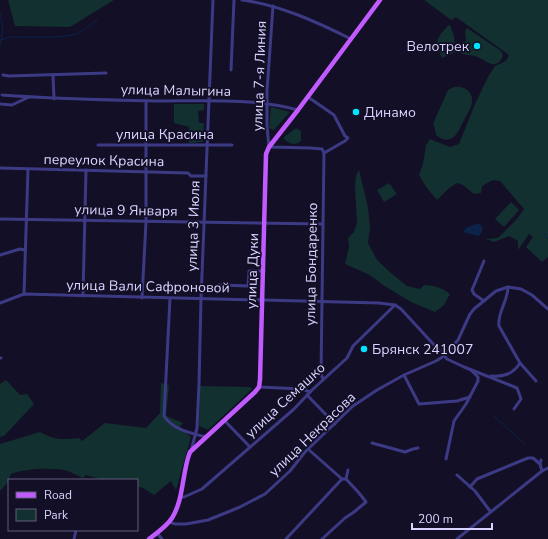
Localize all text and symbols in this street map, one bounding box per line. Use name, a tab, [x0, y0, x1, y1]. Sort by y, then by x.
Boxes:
street label: улица 7-я Линия	[248, 20, 271, 132]
place label: Велотрек	[407, 37, 470, 56]
marker: Велотрек	[472, 41, 482, 51]
street label: улица Малыгина	[121, 80, 231, 101]
place label: Динамо	[364, 103, 416, 122]
marker: Динамо	[351, 107, 361, 117]
street label: улица Красина	[116, 125, 214, 144]
street label: переулок Красина	[43, 150, 165, 171]
street label: улица 3 Июля	[182, 180, 205, 272]
street label: улица 9 Января	[74, 200, 178, 221]
street label: улица Бондаренко	[301, 202, 322, 326]
street label: улица Дуки	[242, 233, 263, 309]
street label: улица Вали Сафроновой	[66, 276, 230, 297]
place label: Брянск 241007	[372, 340, 473, 359]
marker: Брянск 241007	[359, 344, 369, 354]
street label: улица Семашко	[241, 358, 329, 442]
street label: улица Некрасова	[265, 388, 360, 481]
legend	[8, 479, 138, 531]
text: Road	[44, 487, 72, 503]
scale bar	[412, 505, 492, 531]
text: Park	[44, 507, 69, 523]
text: 200 m	[418, 511, 453, 527]

